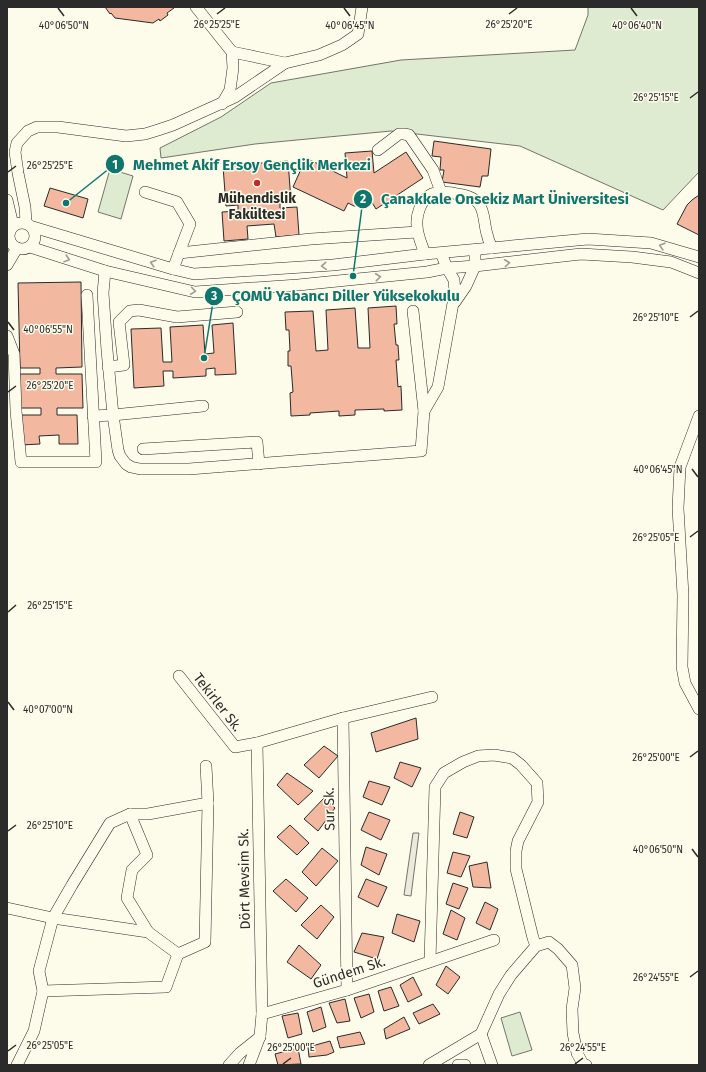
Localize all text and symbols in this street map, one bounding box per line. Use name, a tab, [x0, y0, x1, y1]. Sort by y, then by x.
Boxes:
text: 26°25'25"E	[194, 19, 240, 31]
text: 26°25'20"E	[485, 19, 533, 31]
text: 40°06'50"N	[39, 20, 89, 32]
text: 40°06'45"N	[325, 20, 375, 32]
text: 40°06'40"N	[612, 20, 662, 32]
text: 26°25'15"E	[633, 92, 679, 104]
callout: Mehmet Akif Ersoy Gençlik Merkezi	[105, 151, 379, 178]
text: Mehmet Akif Ersoy Gençlik Merkezi	[133, 156, 371, 175]
text: 1	[112, 158, 118, 172]
text: 26°25'25"E	[27, 160, 73, 172]
marker: Mühendislik Fakültesi	[252, 178, 262, 188]
callout: Çanakkale Onsekiz Mart Üniversitesi	[353, 186, 637, 213]
place label: Mühendislik Fakültesi	[218, 190, 296, 223]
text: Çanakkale Onsekiz Mart Üniversitesi	[381, 190, 629, 209]
text: 2	[360, 192, 366, 206]
one-way arrow	[658, 242, 665, 251]
one-way arrow	[63, 254, 70, 263]
one-way arrow	[504, 258, 510, 267]
one-way arrow	[150, 259, 157, 268]
one-way arrow	[321, 261, 327, 270]
one-way arrow	[375, 272, 381, 281]
callout: ÇOMÜ Yabancı Diller Yüksekokulu	[204, 282, 468, 309]
one-way arrow	[190, 286, 196, 295]
text: ÇOMÜ Yabancı Diller Yüksekokulu	[232, 287, 460, 306]
text: 3	[210, 289, 217, 303]
text: 26°25'10"E	[633, 312, 679, 324]
text: 40°06'55"N	[23, 324, 73, 336]
text: 26°25'20"E	[26, 380, 74, 392]
text: 40°06'45"N	[633, 464, 683, 476]
text: 26°25'05"E	[633, 532, 679, 544]
text: 26°25'15"E	[27, 600, 73, 612]
street label: Tekirler Sk.	[189, 670, 246, 735]
text: 40°07'00"N	[23, 704, 73, 716]
text: 26°25'00"E	[632, 752, 680, 764]
street label: Sur Sk.	[321, 787, 338, 831]
text: 26°25'10"E	[27, 820, 73, 832]
street label: Dört Mevsim Sk.	[235, 828, 254, 930]
text: 40°06'50"N	[633, 844, 683, 856]
street label: Gündem Sk.	[311, 953, 388, 992]
text: 26°24'55"E	[633, 972, 679, 984]
text: 26°25'05"E	[27, 1040, 73, 1052]
text: 26°25'00"E	[267, 1042, 315, 1054]
text: 26°24'55"E	[560, 1042, 606, 1054]

